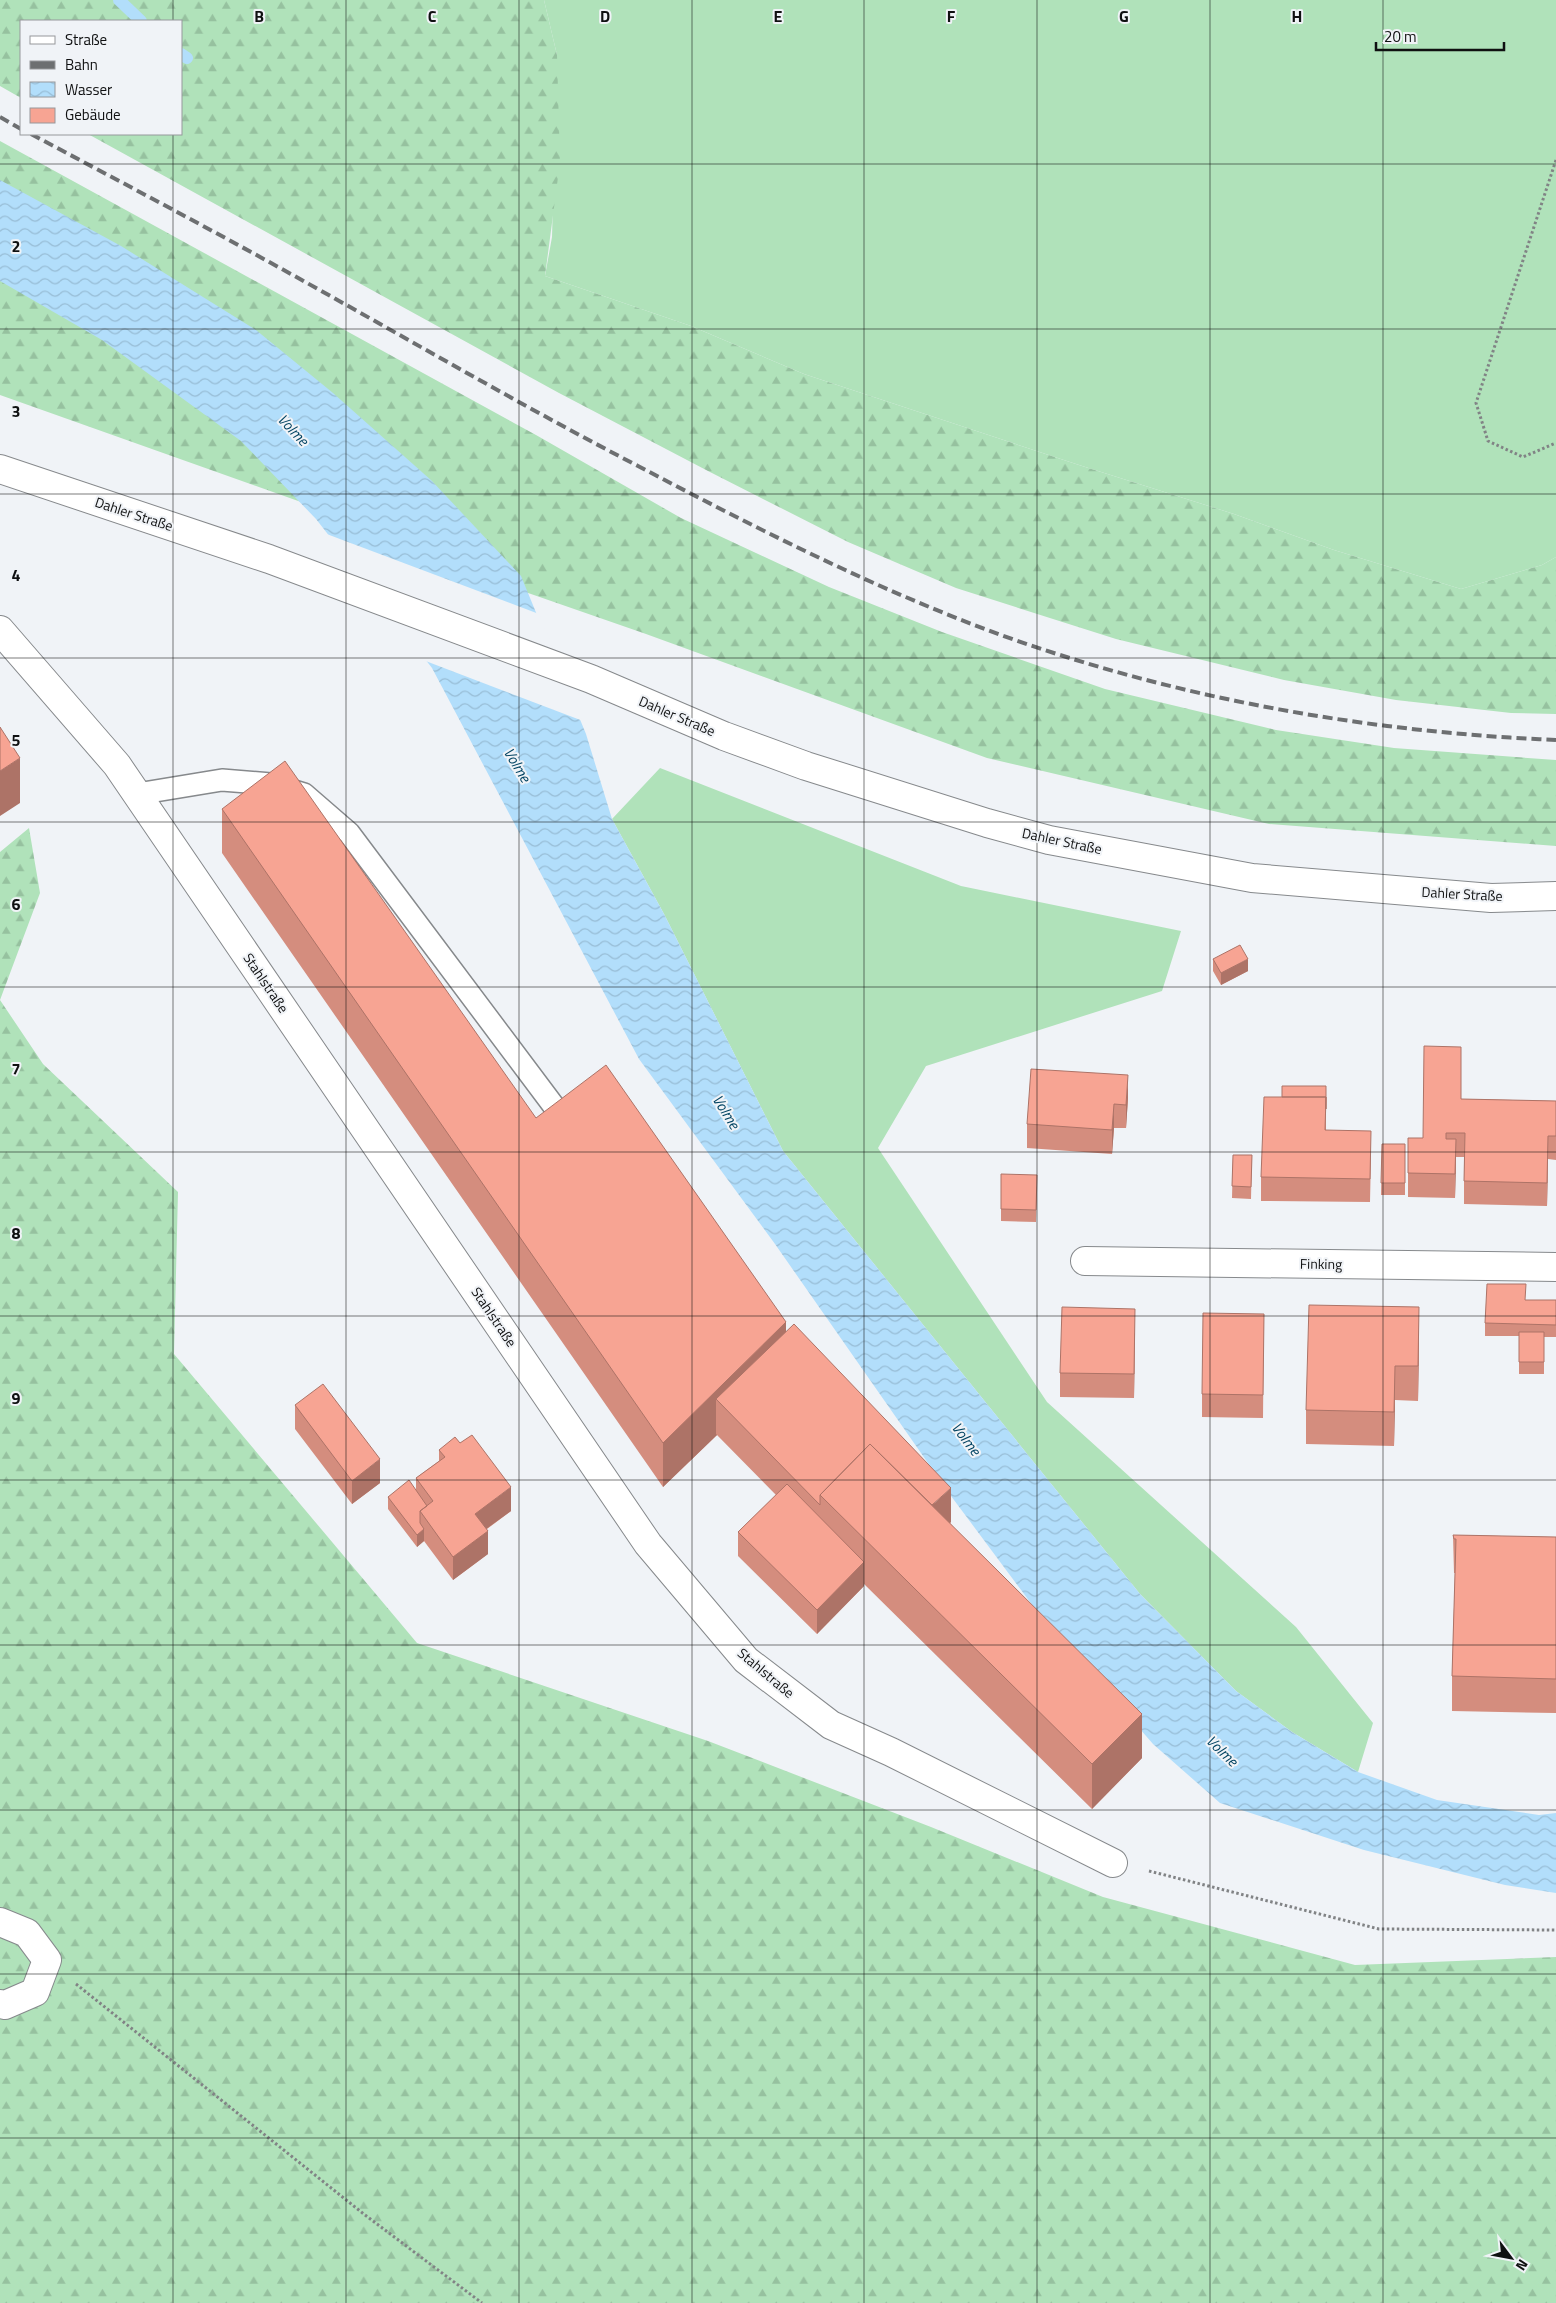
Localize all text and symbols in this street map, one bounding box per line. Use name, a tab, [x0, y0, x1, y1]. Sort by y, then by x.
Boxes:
text: B	[254, 4, 264, 28]
text: C	[428, 4, 437, 28]
text: D	[600, 4, 610, 28]
text: E	[774, 4, 783, 28]
text: F	[947, 4, 956, 28]
text: G	[1119, 4, 1129, 28]
text: H	[1292, 4, 1302, 28]
legend	[20, 20, 182, 135]
scale bar	[1376, 20, 1504, 52]
text: 20 m	[1384, 25, 1417, 48]
text: Straße	[65, 28, 107, 51]
text: Bahn	[65, 53, 98, 76]
text: Wasser	[65, 78, 112, 101]
text: Gebäude	[65, 103, 121, 126]
text: 2	[12, 234, 20, 258]
text: 3	[12, 399, 20, 423]
water label: Volme	[272, 408, 315, 452]
street label: Dahler Straße	[92, 491, 176, 536]
text: 4	[12, 563, 21, 587]
street label: Dahler Straße	[636, 690, 719, 741]
text: 5	[12, 728, 21, 752]
water label: Volme	[498, 743, 537, 787]
street label: Dahler Straße	[1020, 822, 1104, 859]
street label: Dahler Straße	[1421, 881, 1503, 906]
text: 6	[12, 892, 21, 916]
street label: Stahlstraße	[239, 948, 294, 1017]
text: 7	[12, 1057, 20, 1081]
water label: Volme	[707, 1090, 747, 1134]
text: 8	[12, 1221, 21, 1245]
street label: Finking	[1300, 1253, 1342, 1274]
street label: Stahlstraße	[467, 1282, 522, 1351]
text: 9	[12, 1386, 21, 1410]
water label: Volme	[946, 1417, 987, 1461]
street label: Stahlstraße	[733, 1643, 799, 1703]
water label: Volme	[1201, 1730, 1244, 1772]
north arrow	[1486, 2233, 1536, 2283]
text: N	[1511, 2255, 1534, 2275]

